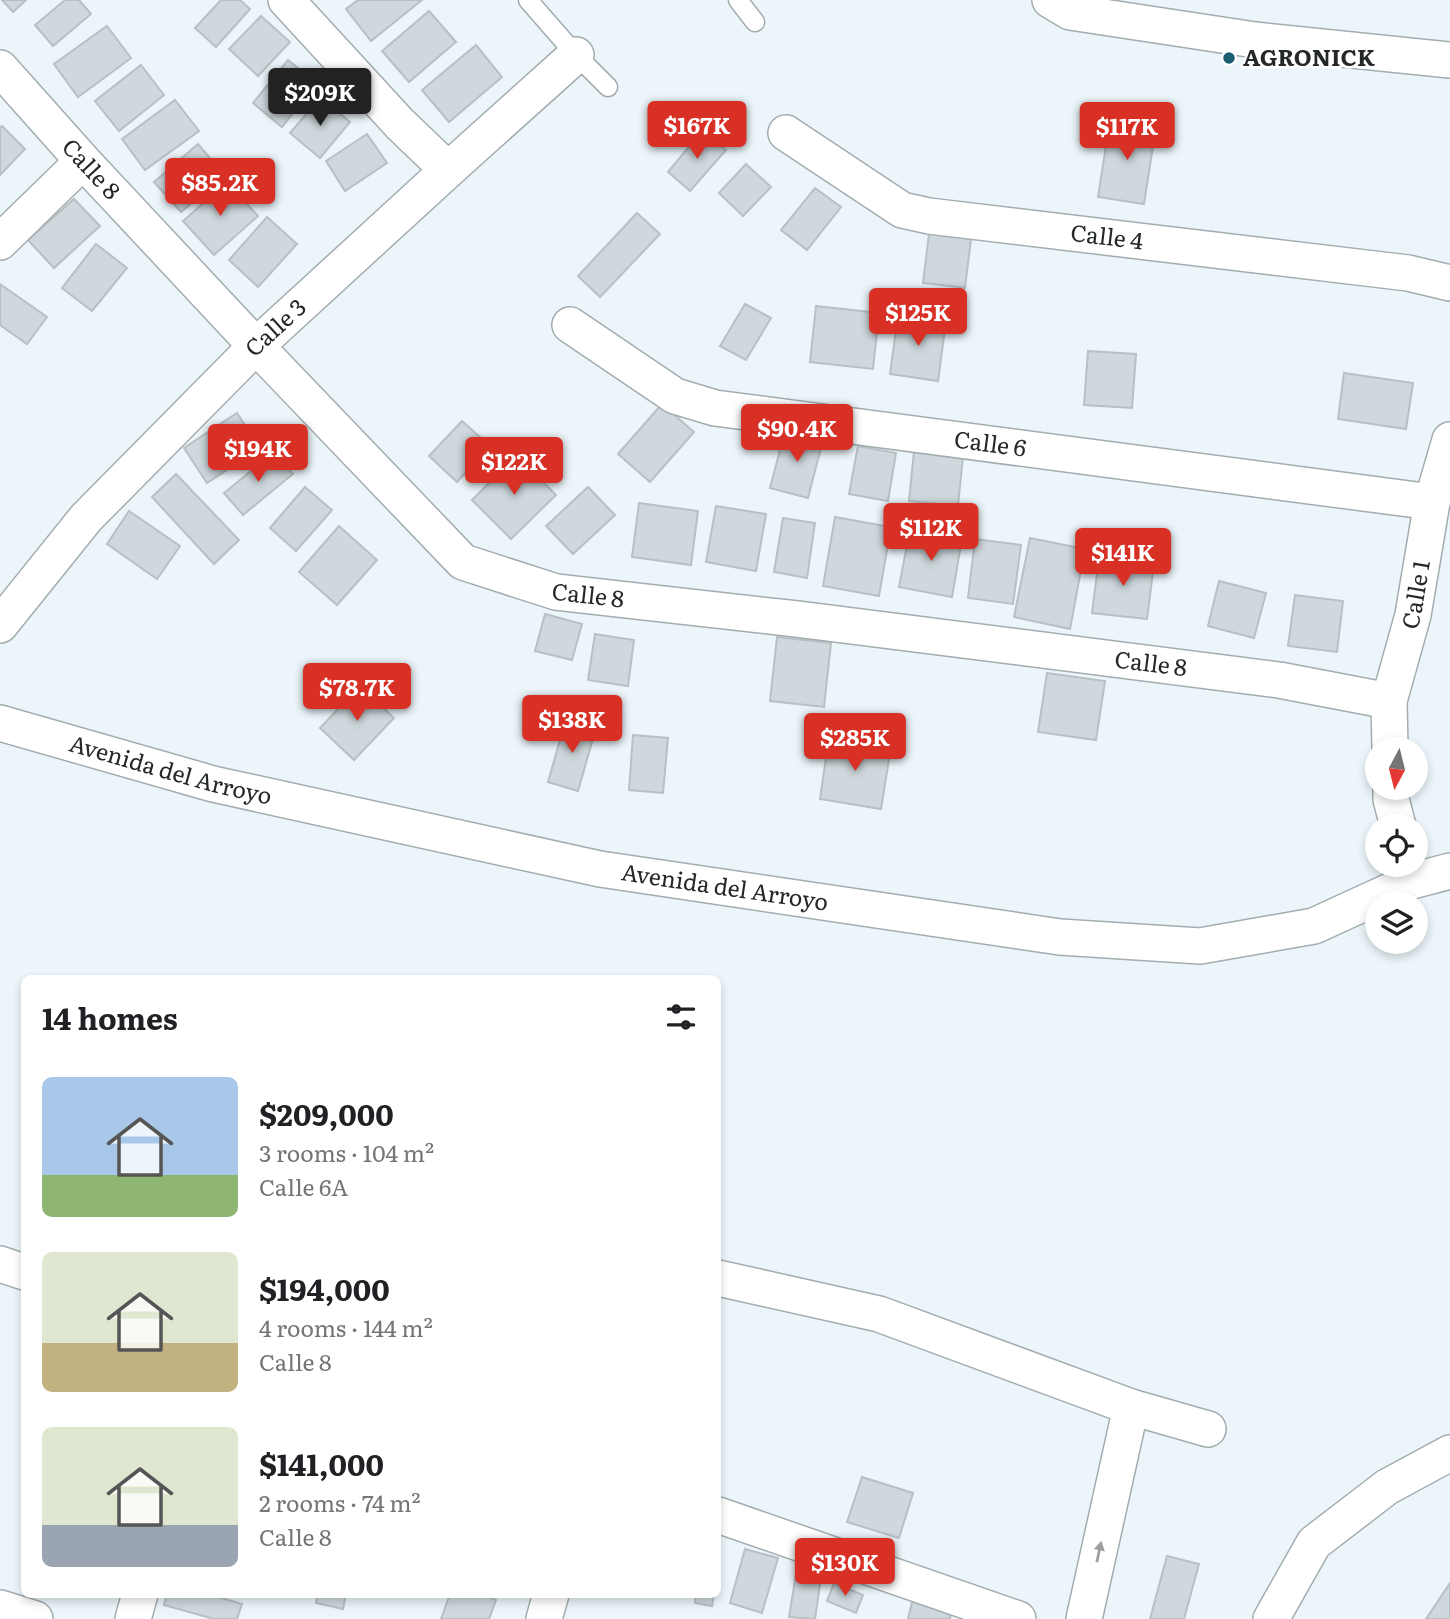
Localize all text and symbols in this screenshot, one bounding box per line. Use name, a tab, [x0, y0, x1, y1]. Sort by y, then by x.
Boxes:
place label: AGRONICK	[1243, 39, 1375, 73]
marker: AGRONICK	[1221, 50, 1237, 66]
pin: $209K	[271, 68, 369, 128]
text: $209K	[284, 74, 356, 108]
pin: $167K	[648, 102, 746, 161]
pin: $117K	[1078, 102, 1176, 162]
text: $167K	[663, 107, 731, 141]
text: $117K	[1096, 108, 1158, 142]
street label: Calle 8	[55, 130, 129, 206]
pin: $85.2K	[163, 158, 277, 218]
text: $85.2K	[181, 164, 259, 198]
street label: Calle 4	[1069, 214, 1146, 256]
pin: $125K	[869, 288, 967, 348]
street label: Calle 3	[236, 289, 313, 363]
text: $125K	[885, 294, 951, 328]
pin: $90.4K	[740, 405, 854, 464]
text: $90.4K	[757, 410, 837, 444]
street label: Calle 6	[952, 421, 1028, 464]
pin: $194K	[209, 424, 307, 484]
text: $194K	[224, 430, 292, 464]
pin: $122K	[465, 438, 563, 497]
text: $122K	[481, 443, 547, 477]
pin: $112K	[882, 504, 980, 563]
text: $112K	[899, 509, 963, 543]
pin: $141K	[1074, 528, 1172, 588]
text: $141K	[1091, 534, 1155, 568]
street label: Calle 1	[1391, 557, 1437, 633]
street label: Calle 8	[550, 573, 626, 615]
street label: Calle 8	[1113, 640, 1189, 683]
pin: $78.7K	[300, 664, 414, 723]
text: $78.7K	[319, 669, 395, 703]
pin: $138K	[523, 696, 621, 755]
text: $138K	[538, 701, 606, 735]
pin: $285K	[806, 714, 904, 773]
text: $285K	[820, 719, 890, 753]
street label: Avenida del Arroyo	[66, 725, 275, 811]
north arrow	[1365, 737, 1428, 800]
map controls	[1365, 737, 1428, 954]
button: locate	[1365, 814, 1428, 877]
street label: Avenida del Arroyo	[619, 853, 831, 918]
button: layers	[1365, 891, 1428, 954]
text: 14 homes	[42, 995, 178, 1039]
icon: filters	[662, 998, 700, 1036]
text: $209,000	[259, 1091, 394, 1135]
icon: home	[98, 1105, 182, 1189]
text: 3 rooms · 104 m²	[259, 1135, 434, 1169]
text: Calle 6A	[259, 1169, 348, 1203]
text: $194,000	[259, 1266, 390, 1310]
icon: home	[98, 1280, 182, 1364]
text: 4 rooms · 144 m²	[259, 1310, 433, 1344]
text: Calle 8	[259, 1344, 332, 1378]
text: $141,000	[259, 1441, 384, 1485]
icon: home	[98, 1455, 182, 1539]
text: 2 rooms · 74 m²	[259, 1485, 421, 1519]
text: Calle 8	[259, 1519, 332, 1553]
pin: $130K	[796, 1538, 894, 1598]
one-way arrow	[1094, 1541, 1105, 1563]
text: $130K	[811, 1544, 879, 1578]

